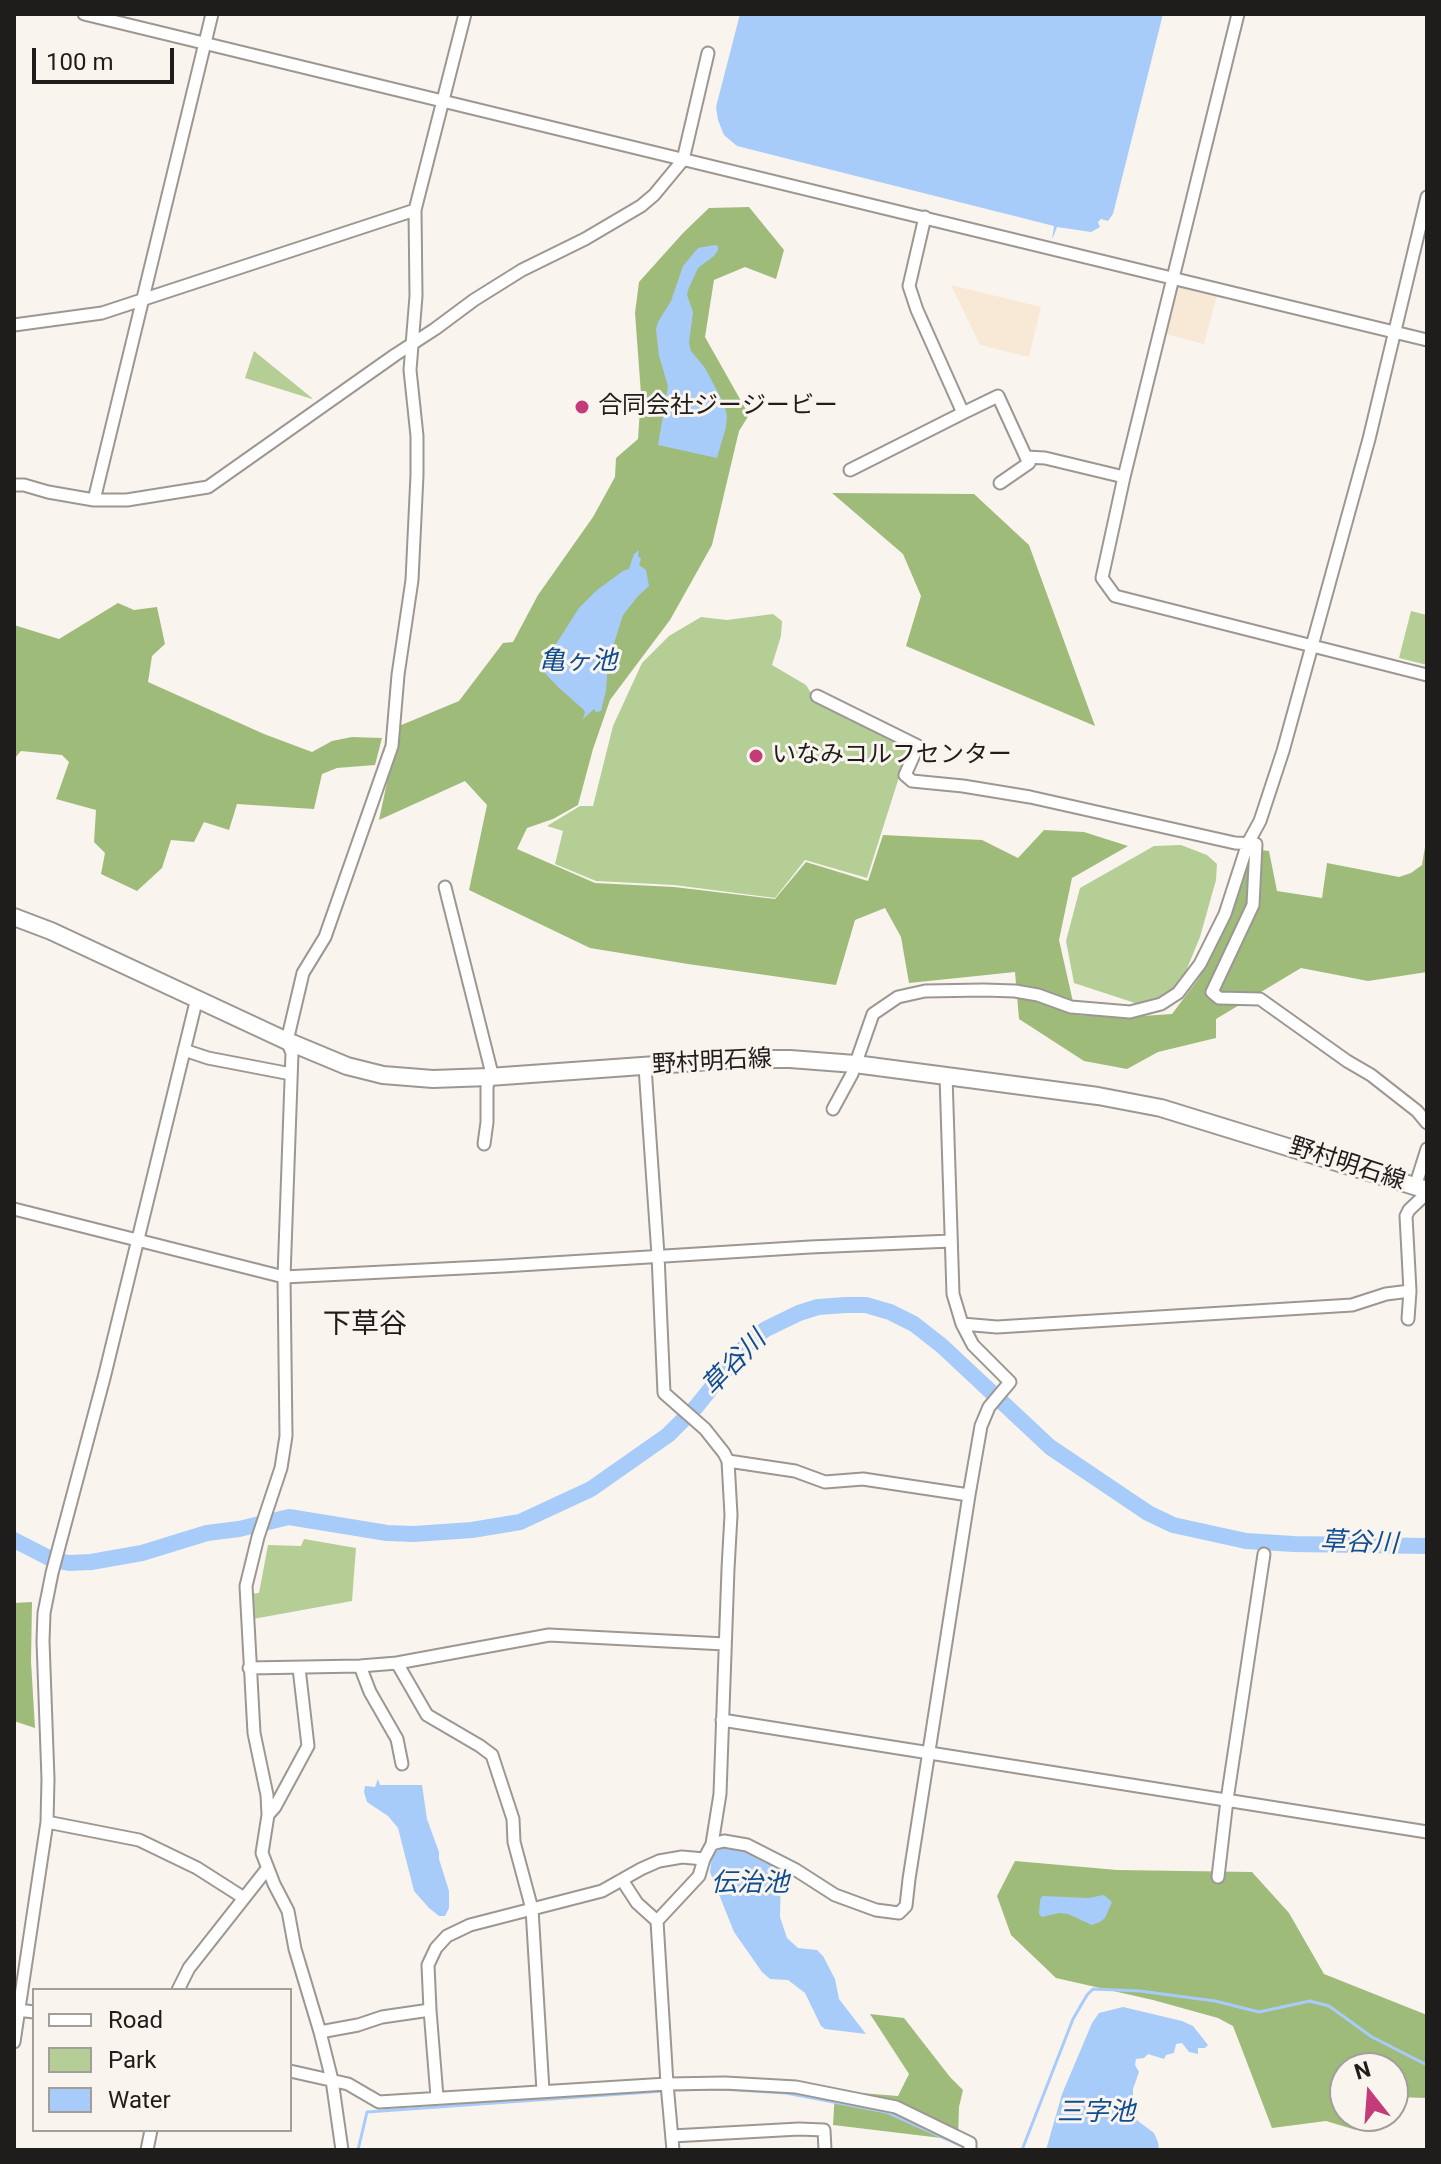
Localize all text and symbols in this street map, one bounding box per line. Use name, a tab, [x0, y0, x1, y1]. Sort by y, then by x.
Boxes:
scale bar	[36, 32, 178, 82]
text: 100 m	[46, 48, 113, 76]
place label: 合同会社ジージービー	[598, 393, 838, 421]
marker: 合同会社ジージービー	[573, 398, 591, 416]
water label: 亀ヶ池	[539, 646, 617, 678]
place label: いなみコルフセンター	[772, 742, 1012, 770]
marker: いなみコルフセンター	[747, 747, 765, 765]
street label: 野村明石線	[651, 1045, 773, 1081]
street label: 野村明石線	[1285, 1133, 1409, 1197]
district label: 下草谷	[323, 1309, 407, 1343]
water label: 草谷川	[697, 1325, 773, 1403]
water label: 草谷川	[1319, 1527, 1399, 1561]
water label: 伝治池	[711, 1868, 789, 1900]
legend	[32, 1988, 292, 2132]
text: Road	[108, 2006, 163, 2034]
text: Park	[108, 2046, 156, 2074]
north arrow	[1329, 2052, 1409, 2132]
text: N	[1351, 2056, 1374, 2085]
text: Water	[108, 2086, 171, 2114]
water label: 三字池	[1057, 2097, 1135, 2129]

